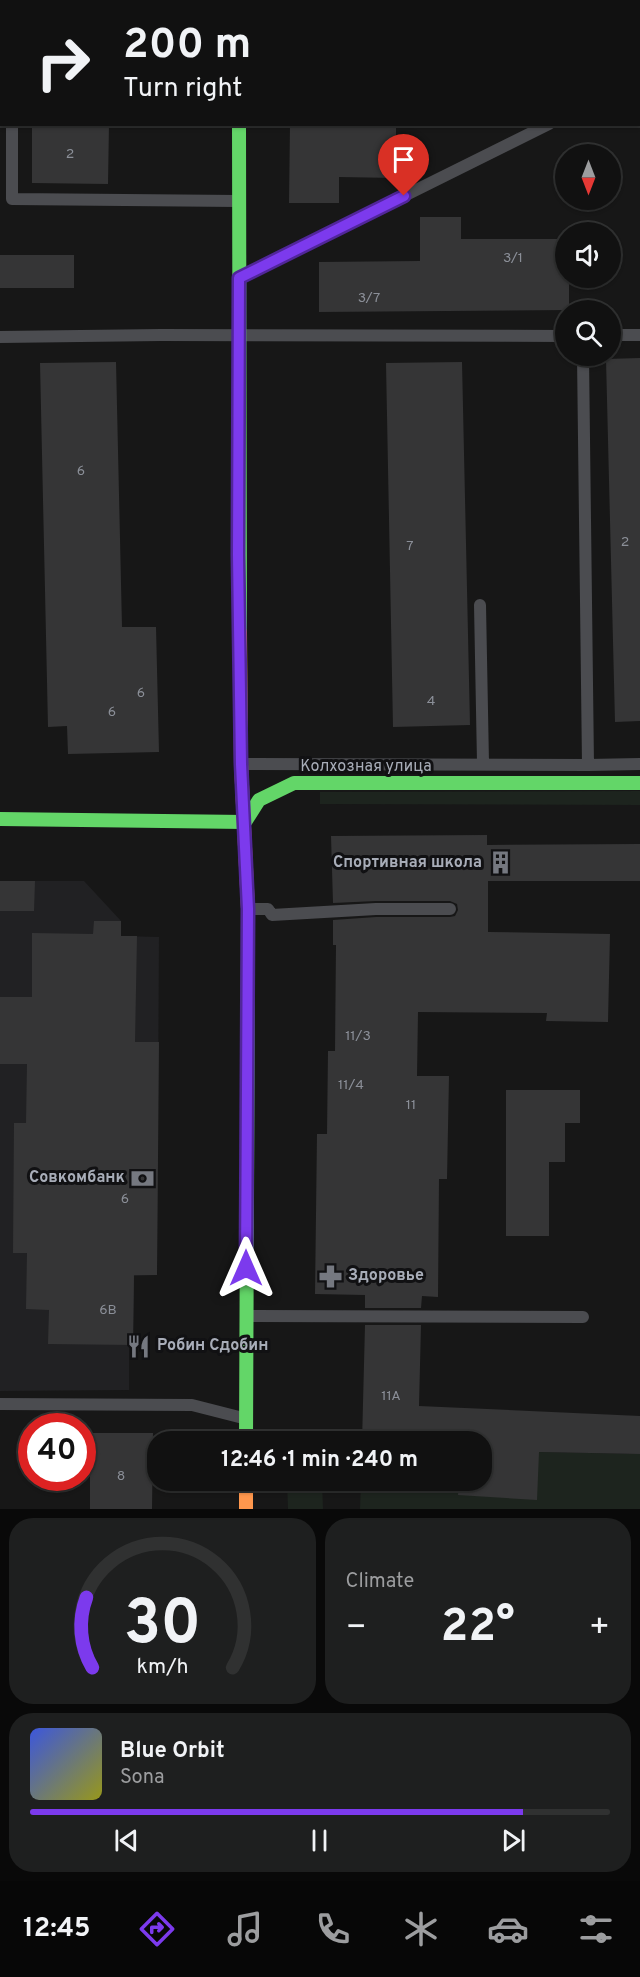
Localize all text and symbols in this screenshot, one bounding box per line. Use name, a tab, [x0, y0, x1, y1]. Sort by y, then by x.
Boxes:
text: 200 m	[123, 20, 251, 73]
icon: right	[24, 24, 102, 102]
text: Turn right	[123, 72, 242, 106]
pin	[378, 134, 429, 196]
icon: arrive	[387, 143, 420, 176]
north arrow	[555, 144, 621, 210]
map controls	[555, 144, 621, 366]
house number: 2	[66, 146, 74, 163]
button: sound	[555, 222, 621, 288]
house number: 3/1	[503, 250, 523, 267]
house number: 3/7	[358, 290, 380, 307]
button: search	[555, 300, 621, 366]
house number: 6	[77, 463, 85, 480]
house number: 2	[621, 534, 629, 551]
house number: 7	[406, 538, 414, 555]
house number: 6	[137, 685, 145, 702]
house number: 4	[427, 693, 435, 710]
house number: 6	[108, 704, 116, 721]
street label: Колхозная улица	[300, 757, 432, 777]
building icon: Спортивная школа	[487, 850, 513, 876]
place label: Спортивная школа	[333, 853, 482, 873]
house number: 11/3	[345, 1028, 371, 1045]
house number: 11/4	[338, 1077, 364, 1094]
house number: 11	[406, 1097, 416, 1114]
bank icon: Совкомбанк	[130, 1165, 156, 1191]
place label: Совкомбанк	[29, 1168, 125, 1188]
house number: 6	[121, 1191, 129, 1208]
position arrow	[214, 1236, 278, 1300]
pharmacy icon: Здоровье	[317, 1263, 343, 1289]
place label: Здоровье	[348, 1266, 424, 1286]
house number: 6В	[99, 1302, 117, 1319]
restaurant icon: Робин Сдобин	[126, 1333, 152, 1359]
place label: Робин Сдобин	[157, 1336, 268, 1356]
house number: 11А	[381, 1388, 401, 1405]
speed limit sign: 40	[18, 1413, 96, 1491]
text: 12:46 · 1 min · 240 m	[221, 1447, 418, 1474]
house number: 8	[117, 1468, 125, 1485]
text: Climate	[346, 1569, 414, 1595]
text: 30	[124, 1587, 201, 1666]
text: 22°	[441, 1600, 515, 1657]
text: −	[346, 1608, 367, 1650]
text: +	[589, 1608, 610, 1650]
text: km/h	[136, 1654, 188, 1681]
text: Blue Orbit	[120, 1738, 225, 1765]
text: Sona	[120, 1765, 165, 1791]
icon: previous	[110, 1824, 143, 1857]
icon: pause	[303, 1824, 336, 1857]
icon: next	[497, 1824, 530, 1857]
icon: directions	[136, 1908, 178, 1950]
icon: music	[224, 1908, 266, 1950]
icon: phone	[312, 1908, 354, 1950]
icon: climate	[400, 1908, 442, 1950]
icon: car	[487, 1908, 529, 1950]
icon: filters	[575, 1908, 617, 1950]
text: 12:45	[23, 1912, 91, 1946]

